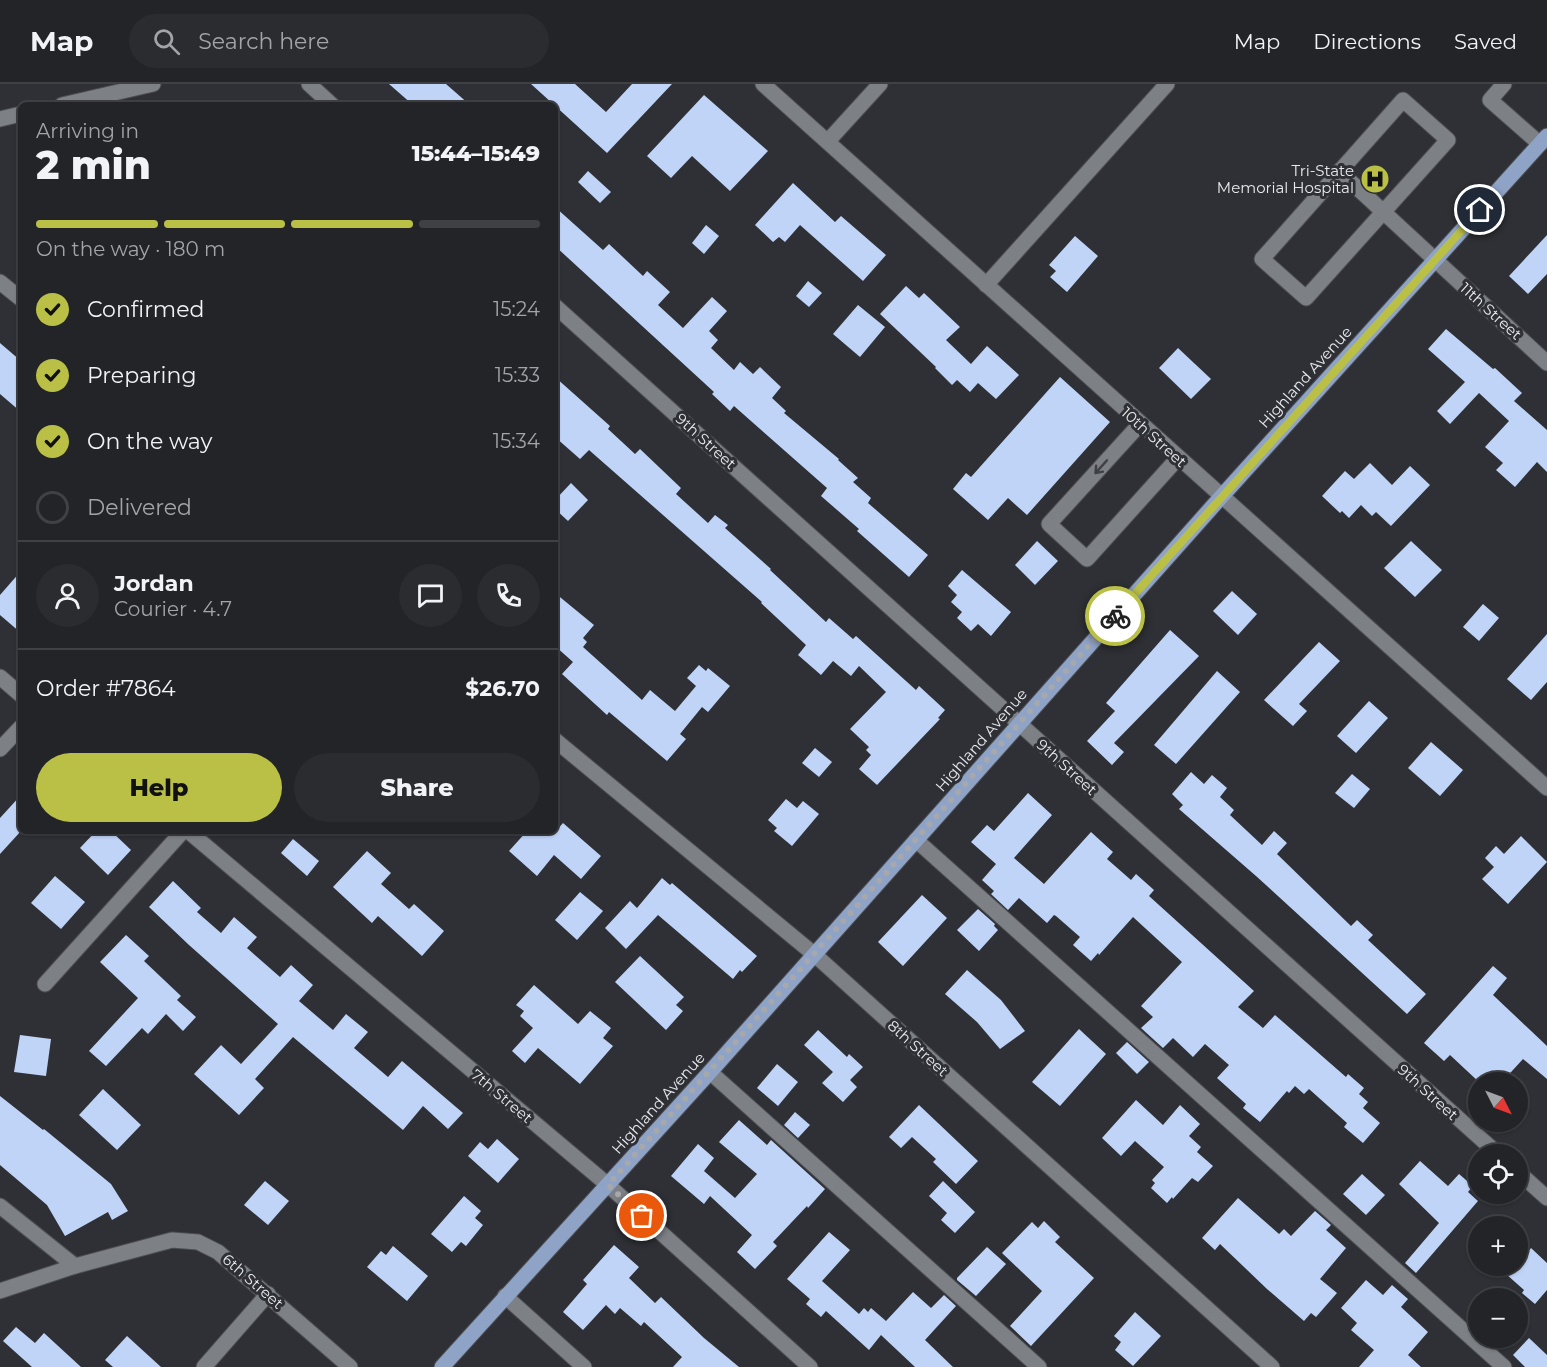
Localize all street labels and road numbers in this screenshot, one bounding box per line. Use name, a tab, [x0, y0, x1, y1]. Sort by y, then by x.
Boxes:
street label: 11th Street	[1456, 278, 1526, 344]
street label: Highland Avenue	[1254, 322, 1356, 432]
street label: 10th Street	[1118, 403, 1190, 471]
street label: 9th Street	[672, 409, 740, 473]
street label: Highland Avenue	[931, 685, 1031, 795]
street label: 9th Street	[1033, 735, 1101, 799]
street label: 8th Street	[884, 1016, 952, 1080]
street label: Highland Avenue	[607, 1048, 709, 1158]
street label: 9th Street	[1394, 1060, 1462, 1124]
street label: 7th Street	[468, 1065, 536, 1127]
street label: 6th Street	[219, 1249, 287, 1313]

